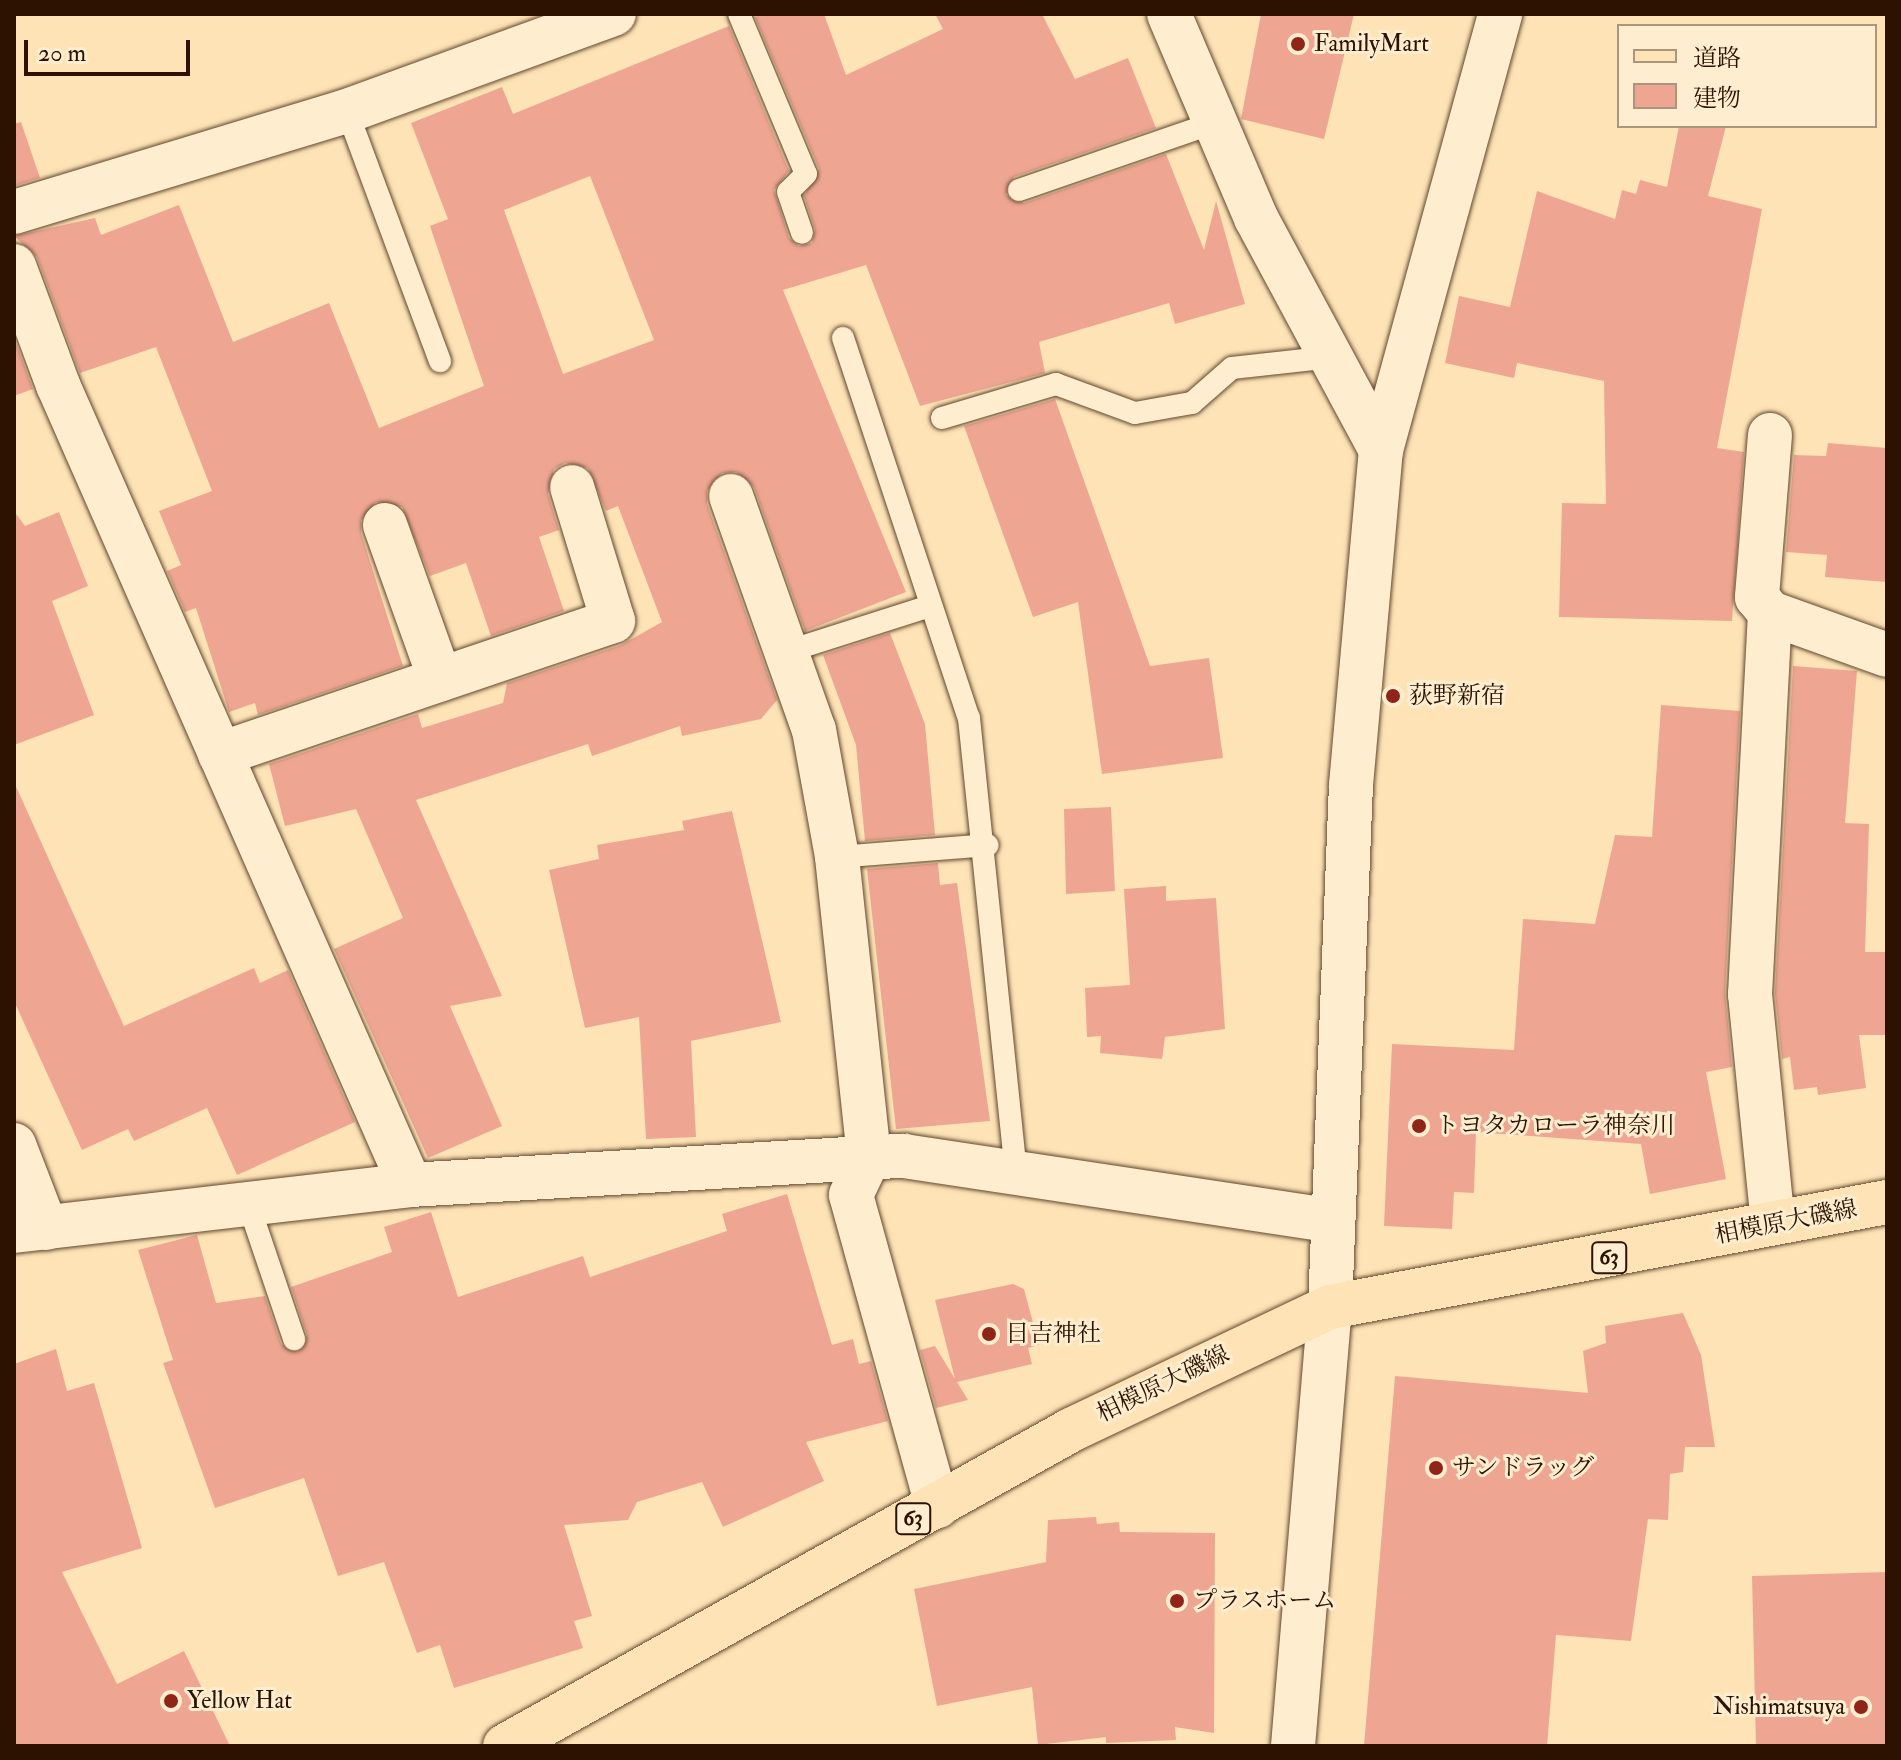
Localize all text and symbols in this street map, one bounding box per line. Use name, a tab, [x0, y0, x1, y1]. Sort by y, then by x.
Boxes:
scale bar	[28, 24, 194, 74]
legend	[1617, 24, 1877, 128]
place label: FamilyMart	[1314, 30, 1429, 58]
marker: FamilyMart	[1289, 35, 1307, 53]
text: 20 m	[38, 38, 86, 69]
text: 道路	[1693, 43, 1741, 74]
text: 建物	[1693, 83, 1741, 114]
place label: 荻野新宿	[1409, 682, 1505, 710]
marker: 荻野新宿	[1384, 687, 1402, 705]
place label: トヨタカローラ神奈川	[1435, 1112, 1675, 1140]
marker: トヨタカローラ神奈川	[1410, 1117, 1428, 1135]
street label: 相模原大磯線	[1713, 1194, 1859, 1250]
road number: 63	[1591, 1240, 1627, 1276]
place label: 日吉神社	[1005, 1320, 1101, 1348]
marker: 日吉神社	[980, 1325, 998, 1343]
street label: 相模原大磯線	[1092, 1339, 1234, 1429]
place label: サンドラッグ	[1452, 1454, 1596, 1482]
marker: サンドラッグ	[1427, 1459, 1445, 1477]
road number: 63	[895, 1501, 931, 1537]
place label: プラスホーム	[1193, 1587, 1337, 1615]
marker: プラスホーム	[1168, 1592, 1186, 1610]
place label: Yellow Hat	[187, 1687, 292, 1715]
marker: Yellow Hat	[162, 1692, 180, 1710]
place label: Nishimatsuya	[1713, 1693, 1845, 1721]
marker: Nishimatsuya	[1852, 1698, 1870, 1716]

